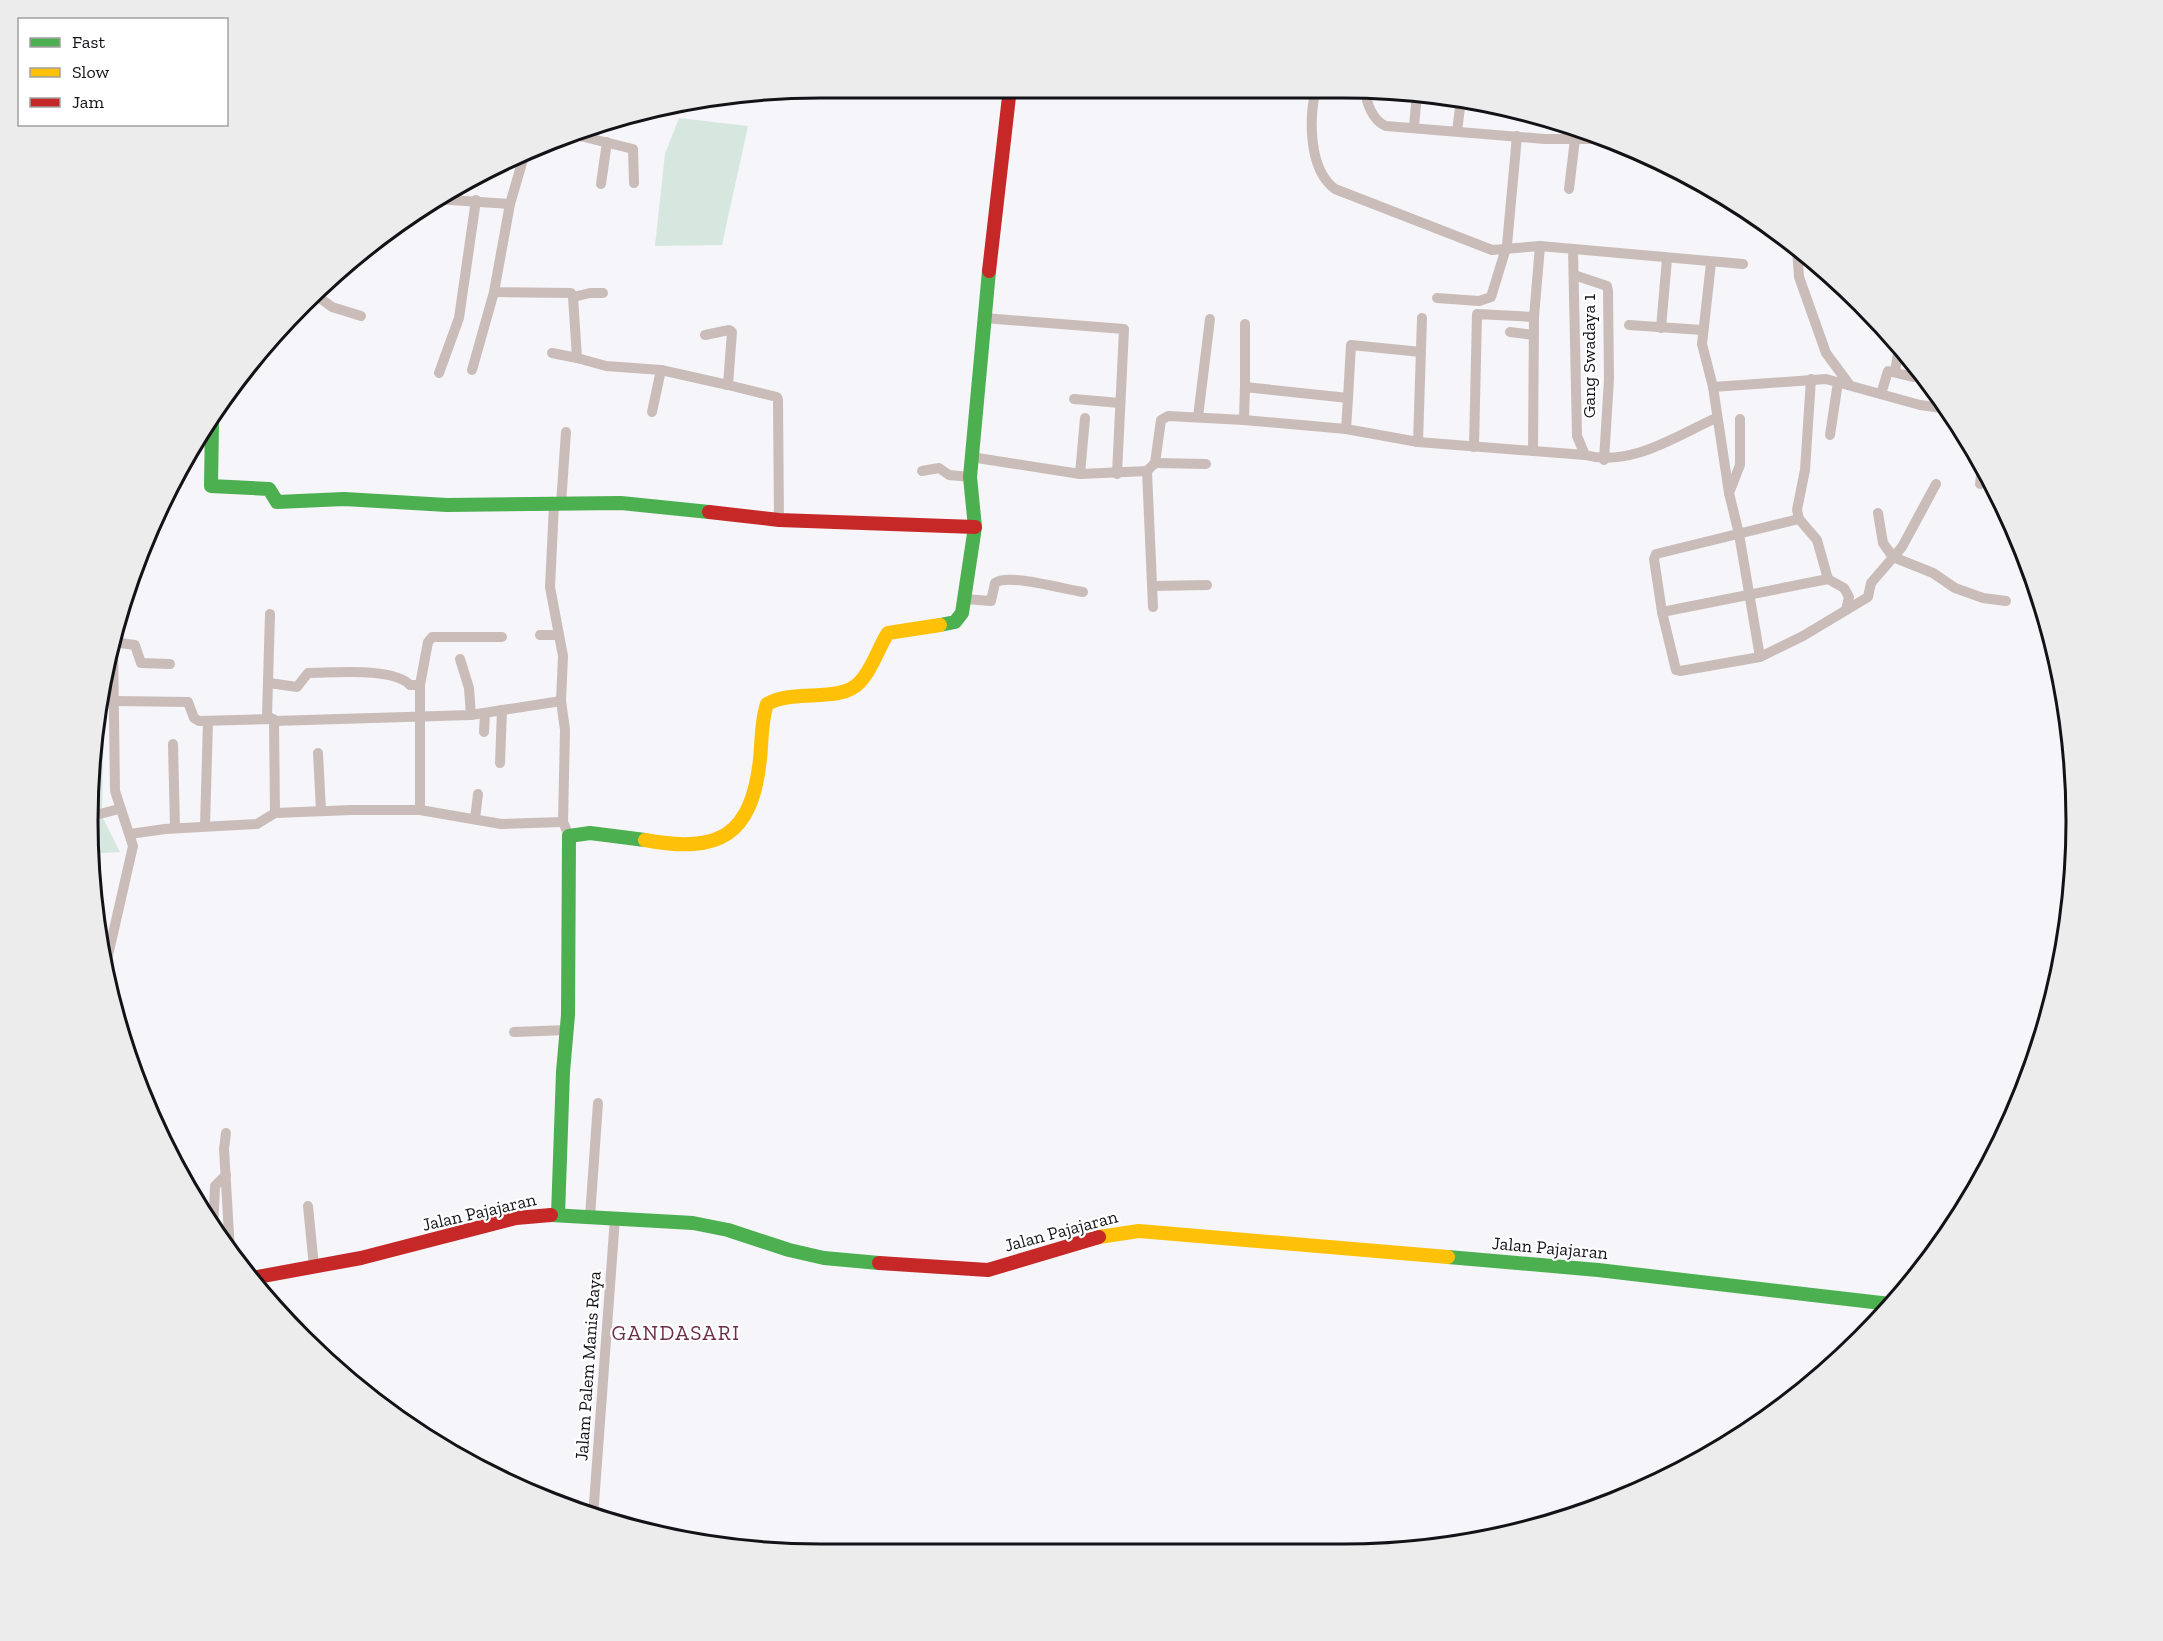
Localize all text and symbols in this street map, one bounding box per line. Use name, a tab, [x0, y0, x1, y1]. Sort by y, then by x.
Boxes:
legend	[18, 18, 228, 126]
text: Fast	[72, 31, 105, 53]
text: Slow	[72, 61, 109, 83]
text: Jam	[72, 91, 104, 113]
street label: Gang Swadaya 1	[1578, 294, 1600, 418]
street label: Jalan Pajajaran	[420, 1188, 539, 1236]
street label: Jalan Pajajaran	[1002, 1205, 1121, 1257]
street label: Jalan Pajajaran	[1491, 1232, 1610, 1264]
street label: Jalam Palem Manis Raya	[570, 1270, 606, 1462]
district label: GANDASARI	[612, 1320, 740, 1345]

